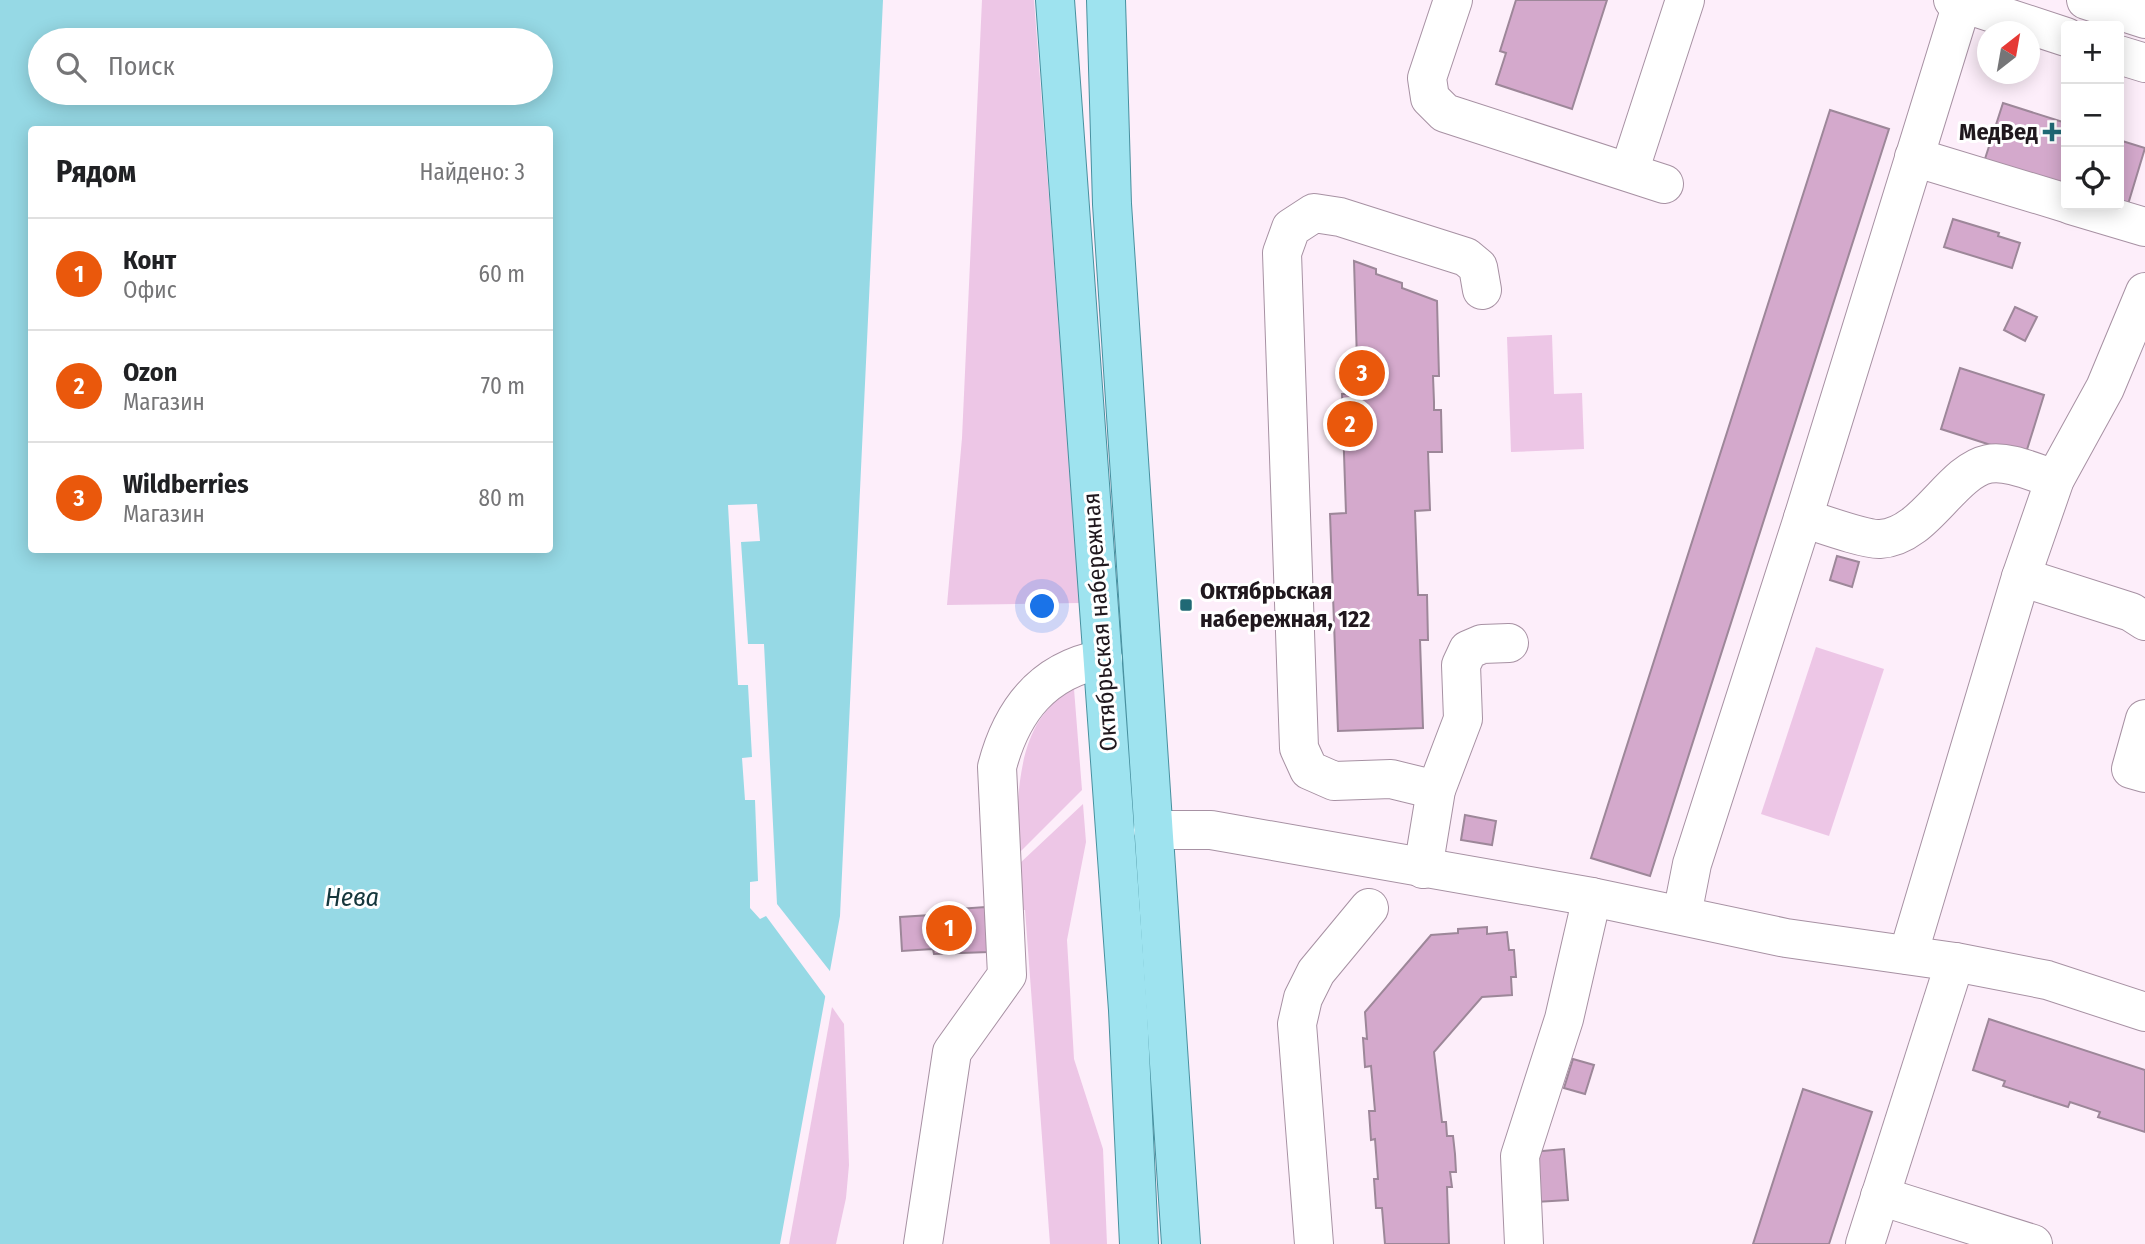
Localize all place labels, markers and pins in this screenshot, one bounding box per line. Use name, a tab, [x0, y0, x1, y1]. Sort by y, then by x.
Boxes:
place label: МедВед	[1959, 118, 2038, 146]
marker: МедВед	[2044, 124, 2060, 140]
pin: 3	[1339, 347, 1385, 399]
pin: 2	[1327, 398, 1373, 450]
place label: Октябрьская набережная, 122	[1200, 577, 1370, 633]
marker: Октябрьская набережная, 122	[1178, 597, 1194, 613]
pin: 1	[926, 902, 972, 954]

